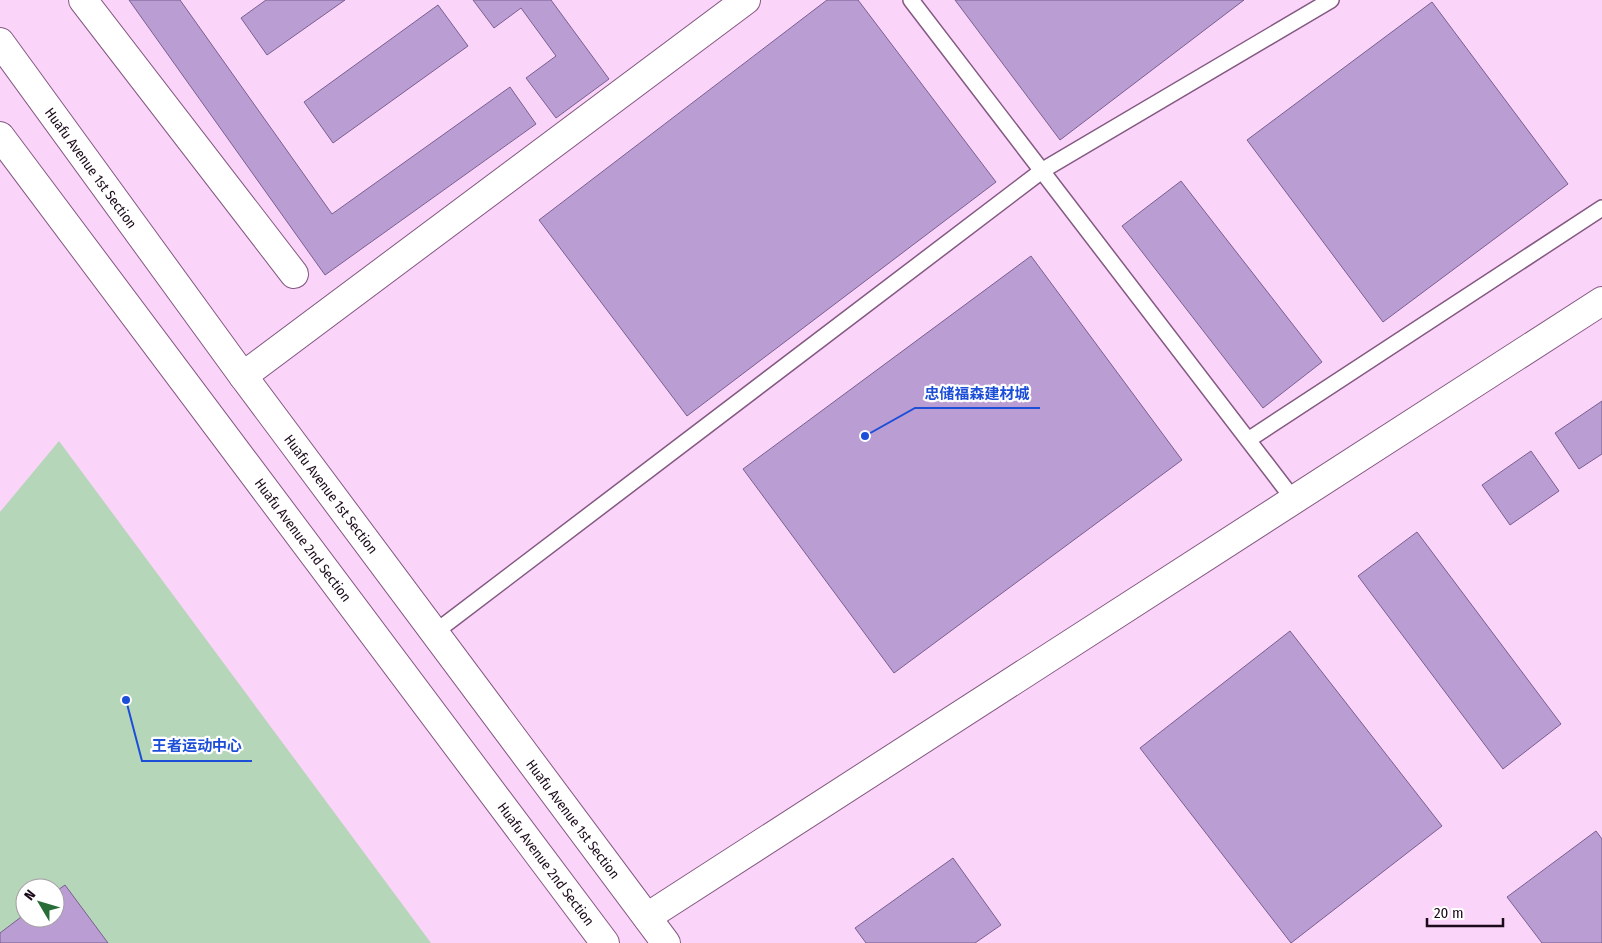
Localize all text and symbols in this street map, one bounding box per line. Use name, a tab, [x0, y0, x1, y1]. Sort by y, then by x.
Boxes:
street label: Huafu Avenue 1st Section	[41, 105, 140, 232]
callout: 忠储福森建材城	[915, 378, 1040, 408]
text: 忠储福森建材城	[924, 385, 1030, 403]
street label: Huafu Avenue 1st Section	[280, 431, 381, 557]
street label: Huafu Avenue 2nd Section	[251, 475, 355, 605]
callout: 王者运动中心	[142, 731, 252, 761]
text: 王者运动中心	[152, 737, 242, 755]
street label: Huafu Avenue 1st Section	[522, 756, 623, 882]
street label: Huafu Avenue 2nd Section	[494, 799, 598, 929]
north arrow	[15, 878, 65, 928]
text: N	[21, 887, 39, 904]
scale bar	[1427, 896, 1503, 928]
text: 20 m	[1434, 904, 1464, 922]

